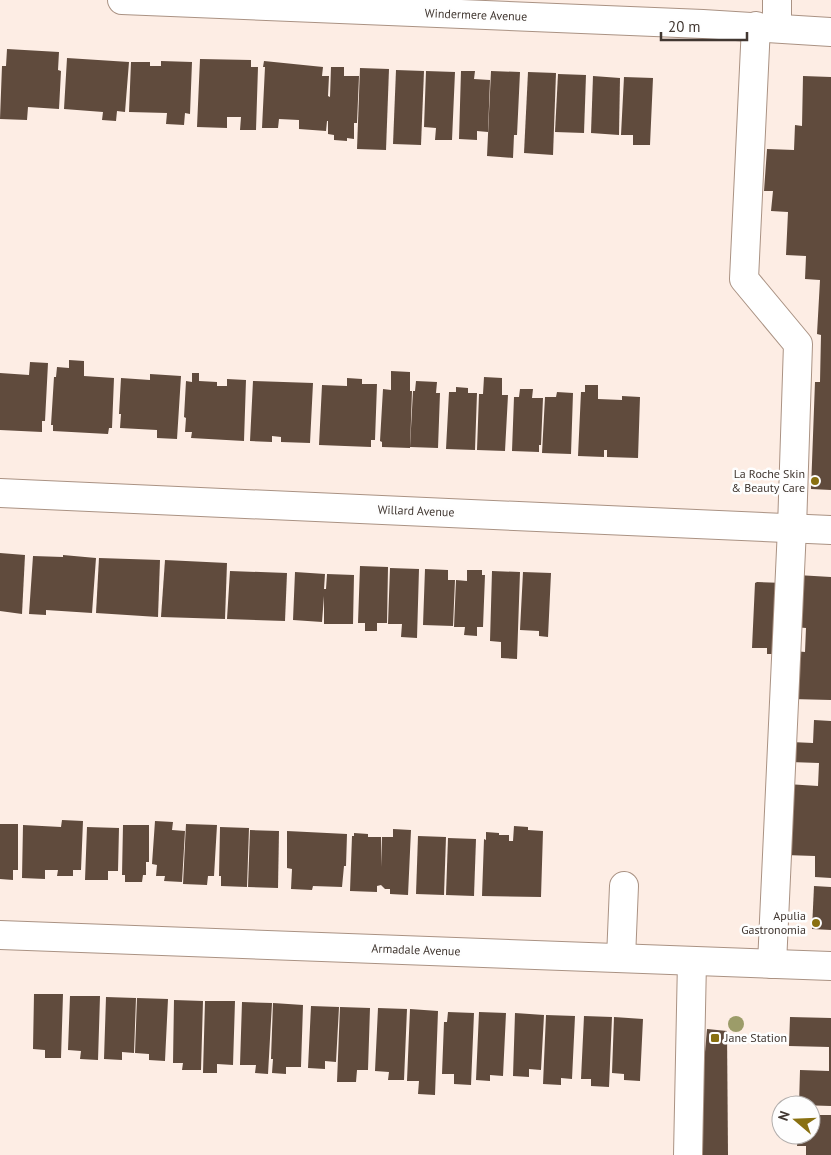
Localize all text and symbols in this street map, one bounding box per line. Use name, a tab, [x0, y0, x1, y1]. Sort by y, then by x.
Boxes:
street label: Windermere Avenue	[424, 5, 528, 24]
scale bar	[661, 10, 747, 42]
text: 20 m	[668, 17, 701, 36]
place label: La Roche Skin & Beauty Care	[731, 466, 805, 495]
marker: La Roche Skin & Beauty Care	[809, 475, 821, 487]
street label: Willard Avenue	[377, 502, 455, 519]
place label: Apulia Gastronomia	[741, 908, 806, 937]
marker: Apulia Gastronomia	[810, 917, 822, 929]
street label: Armadale Avenue	[371, 940, 461, 959]
place label: Jane Station	[724, 1030, 787, 1045]
marker: Jane Station	[709, 1032, 721, 1044]
north arrow	[771, 1095, 821, 1145]
text: N	[774, 1108, 794, 1123]

